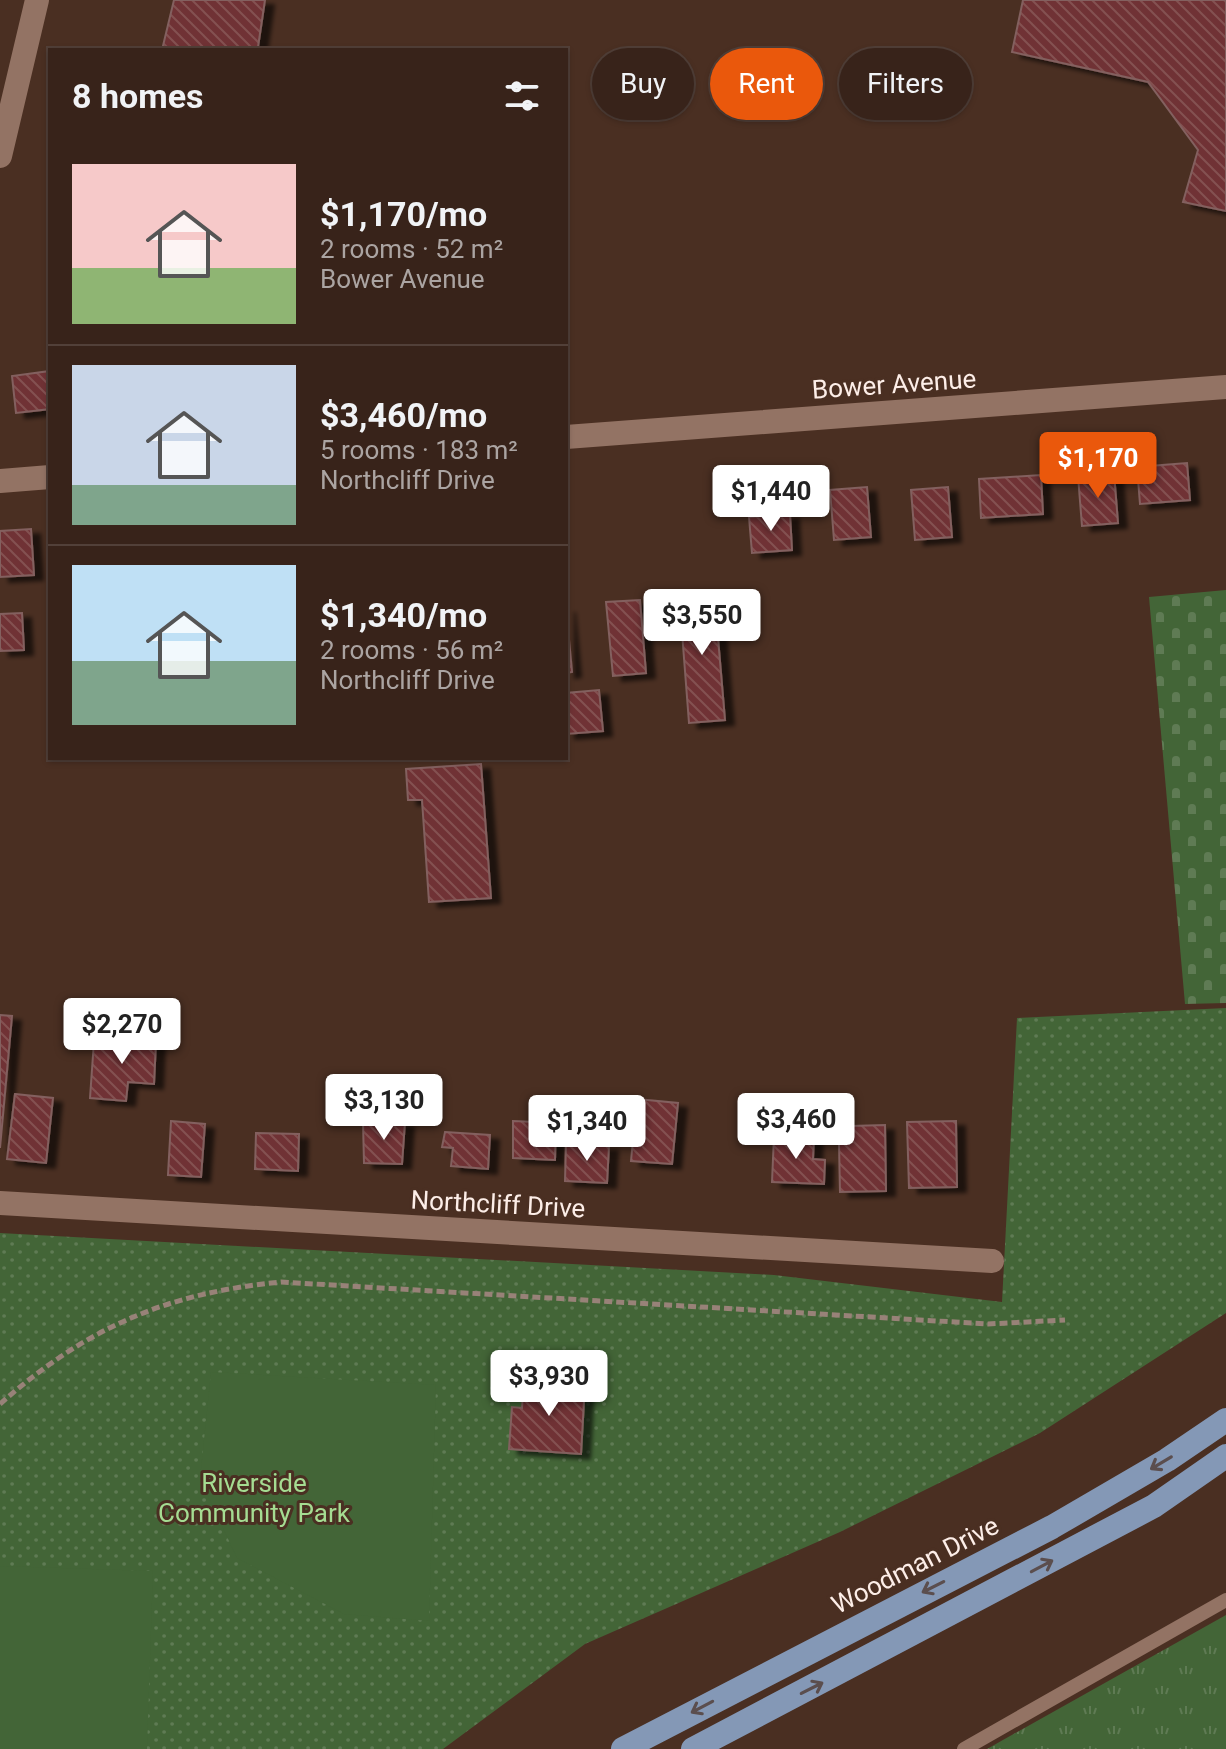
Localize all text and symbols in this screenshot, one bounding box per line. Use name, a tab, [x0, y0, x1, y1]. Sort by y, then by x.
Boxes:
chip: Buy	[592, 48, 694, 120]
chip: Rent	[710, 48, 823, 120]
chip: Filters	[839, 48, 972, 120]
icon: filters	[500, 74, 544, 118]
text: 8 homes	[72, 76, 203, 116]
text: $1,170/mo	[320, 194, 487, 234]
icon: home	[136, 196, 232, 292]
text: 2 rooms · 52 m²	[320, 234, 503, 264]
text: Bower Avenue	[320, 264, 485, 294]
street label: Bower Avenue	[811, 363, 977, 405]
text: $3,460/mo	[320, 395, 487, 435]
icon: home	[136, 397, 232, 493]
pin: $1,170	[1033, 432, 1163, 500]
text: 5 rooms · 183 m²	[320, 435, 518, 465]
text: $1,170	[1058, 443, 1138, 473]
text: Northcliff Drive	[320, 465, 495, 495]
pin: $1,440	[706, 465, 836, 533]
text: $1,440	[731, 476, 811, 506]
pin: $3,550	[637, 589, 767, 657]
text: $1,340/mo	[320, 595, 487, 635]
icon: home	[136, 597, 232, 693]
text: $3,550	[662, 600, 742, 630]
text: 2 rooms · 56 m²	[320, 635, 503, 665]
text: Northcliff Drive	[320, 665, 495, 695]
pin: $2,270	[57, 998, 187, 1066]
text: $2,270	[82, 1009, 162, 1039]
pin: $3,130	[319, 1074, 449, 1142]
text: $3,130	[344, 1085, 424, 1115]
pin: $3,460	[731, 1093, 861, 1161]
pin: $1,340	[522, 1095, 652, 1163]
text: $3,460	[756, 1104, 836, 1134]
text: $1,340	[547, 1106, 627, 1136]
street label: Northcliff Drive	[410, 1184, 586, 1224]
pin: $3,930	[484, 1350, 614, 1418]
text: $3,930	[509, 1361, 589, 1391]
one-way arrow	[1150, 1456, 1173, 1472]
park label: Riverside Community Park	[158, 1468, 351, 1528]
street label: Woodman Drive	[827, 1510, 1003, 1620]
one-way arrow	[1030, 1558, 1054, 1574]
one-way arrow	[921, 1579, 945, 1595]
one-way arrow	[800, 1679, 824, 1695]
one-way arrow	[691, 1699, 714, 1715]

